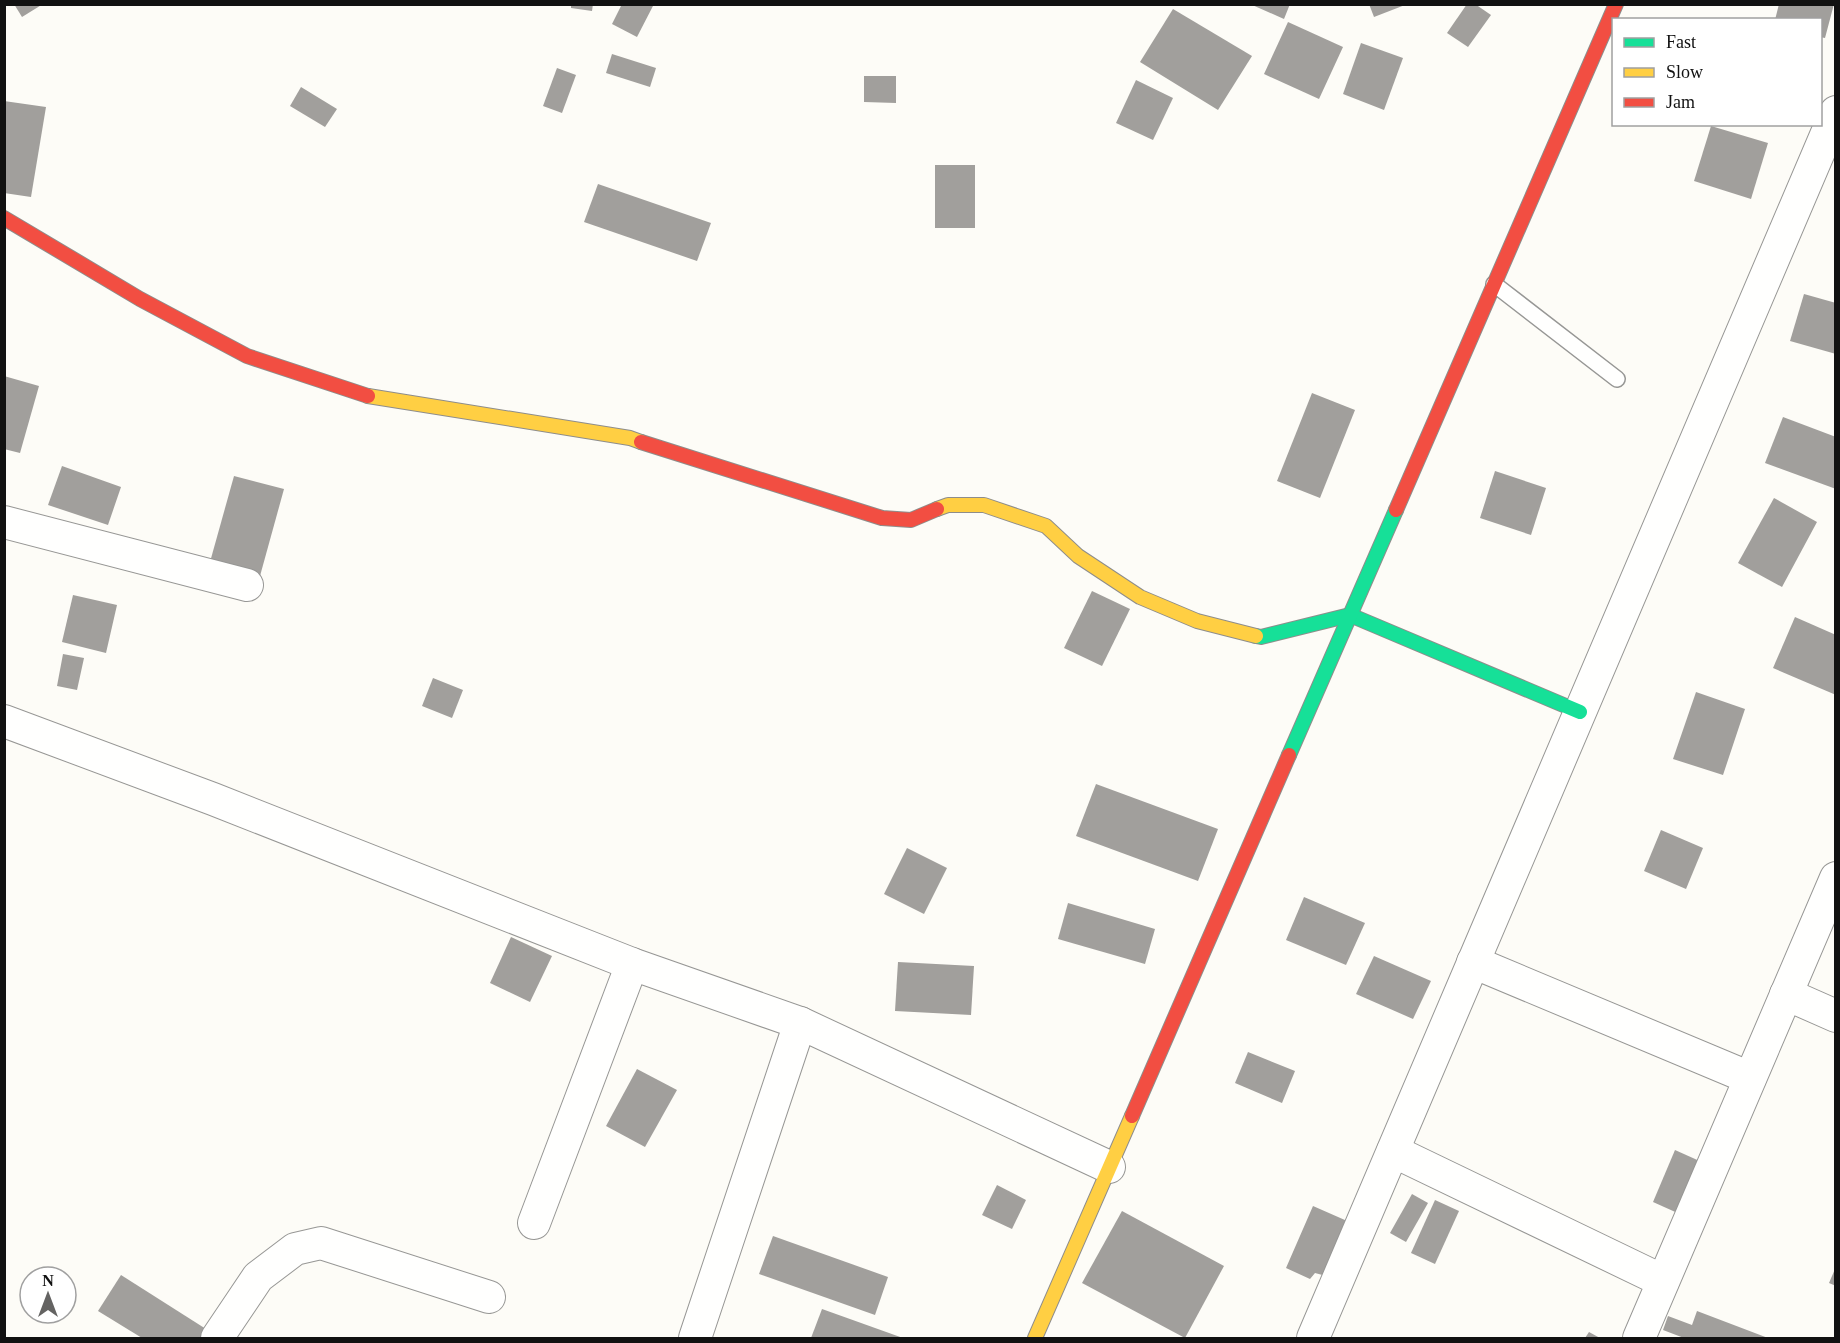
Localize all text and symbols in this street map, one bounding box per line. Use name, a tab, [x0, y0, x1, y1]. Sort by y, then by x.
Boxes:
legend	[1612, 18, 1822, 126]
text: Fast	[1666, 32, 1696, 52]
text: Slow	[1666, 62, 1703, 82]
text: Jam	[1666, 92, 1695, 112]
north arrow	[18, 1265, 78, 1325]
text: N	[42, 1272, 54, 1289]

